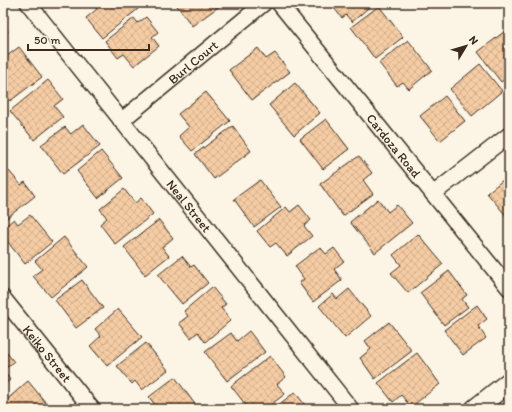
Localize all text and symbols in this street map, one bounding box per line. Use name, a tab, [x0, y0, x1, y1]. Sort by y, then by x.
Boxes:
scale bar	[28, 26, 149, 52]
north arrow	[446, 26, 486, 66]
text: 50 m	[34, 33, 60, 47]
text: N	[466, 33, 481, 47]
street label: Burl Court	[165, 37, 221, 87]
street label: Cardoza Road	[364, 110, 424, 180]
street label: Neal Street	[164, 176, 215, 235]
street label: Keiko Street	[20, 322, 75, 385]

